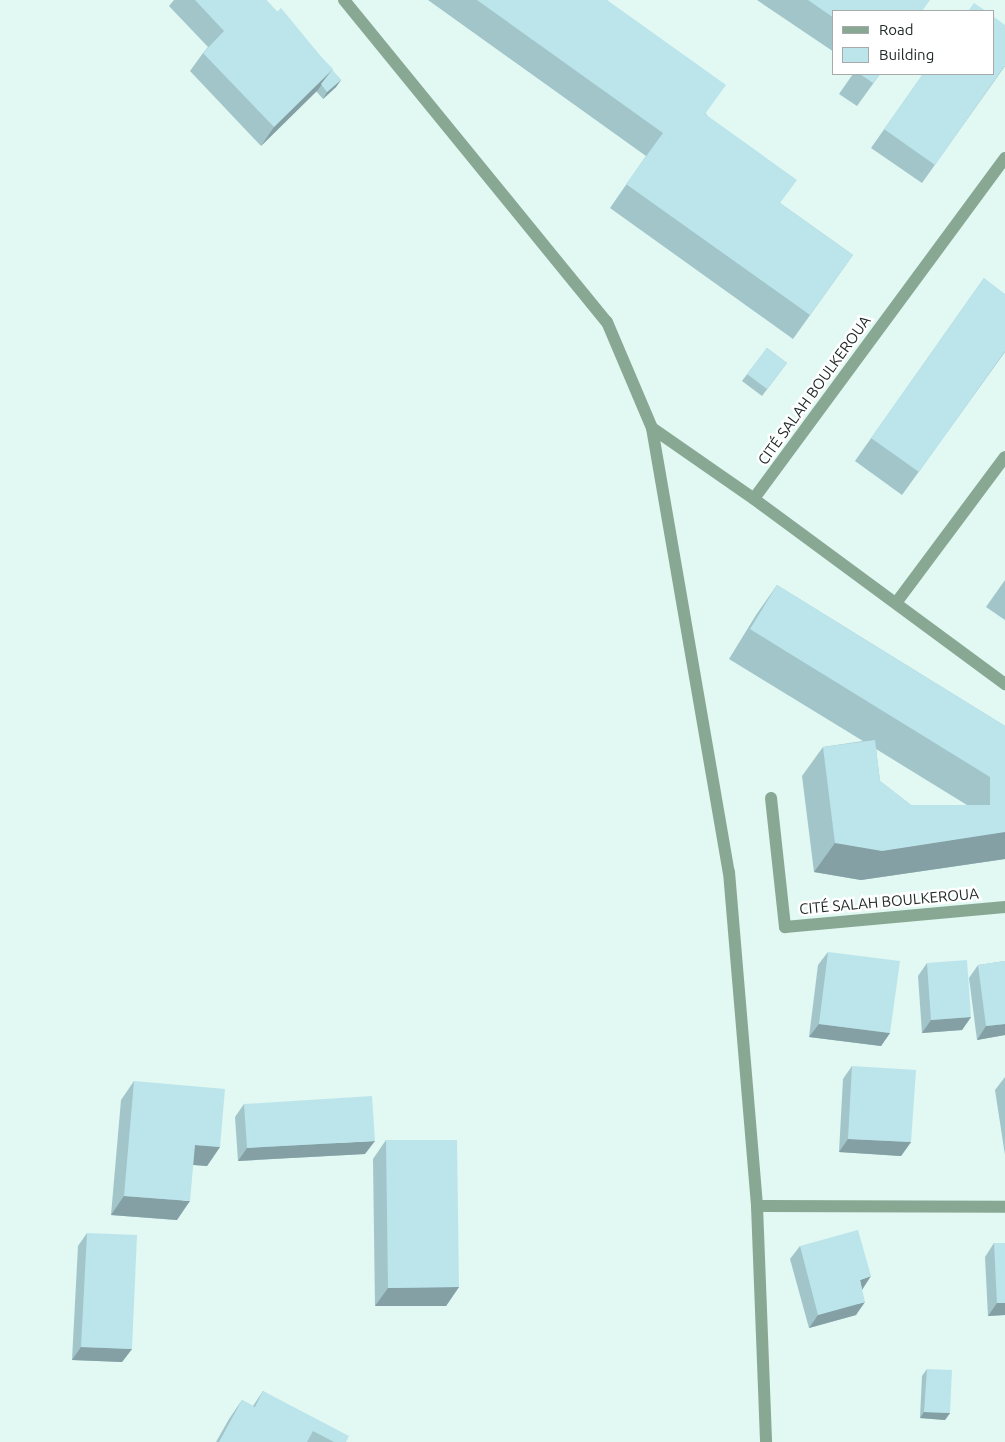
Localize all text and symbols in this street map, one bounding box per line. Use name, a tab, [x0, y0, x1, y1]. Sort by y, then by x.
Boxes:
legend	[832, 10, 995, 75]
text: Road	[879, 21, 914, 38]
text: Building	[879, 46, 934, 63]
street label: CITÉ SALAH BOULKEROUA	[754, 312, 874, 468]
street label: CITÉ SALAH BOULKEROUA	[799, 884, 979, 918]

